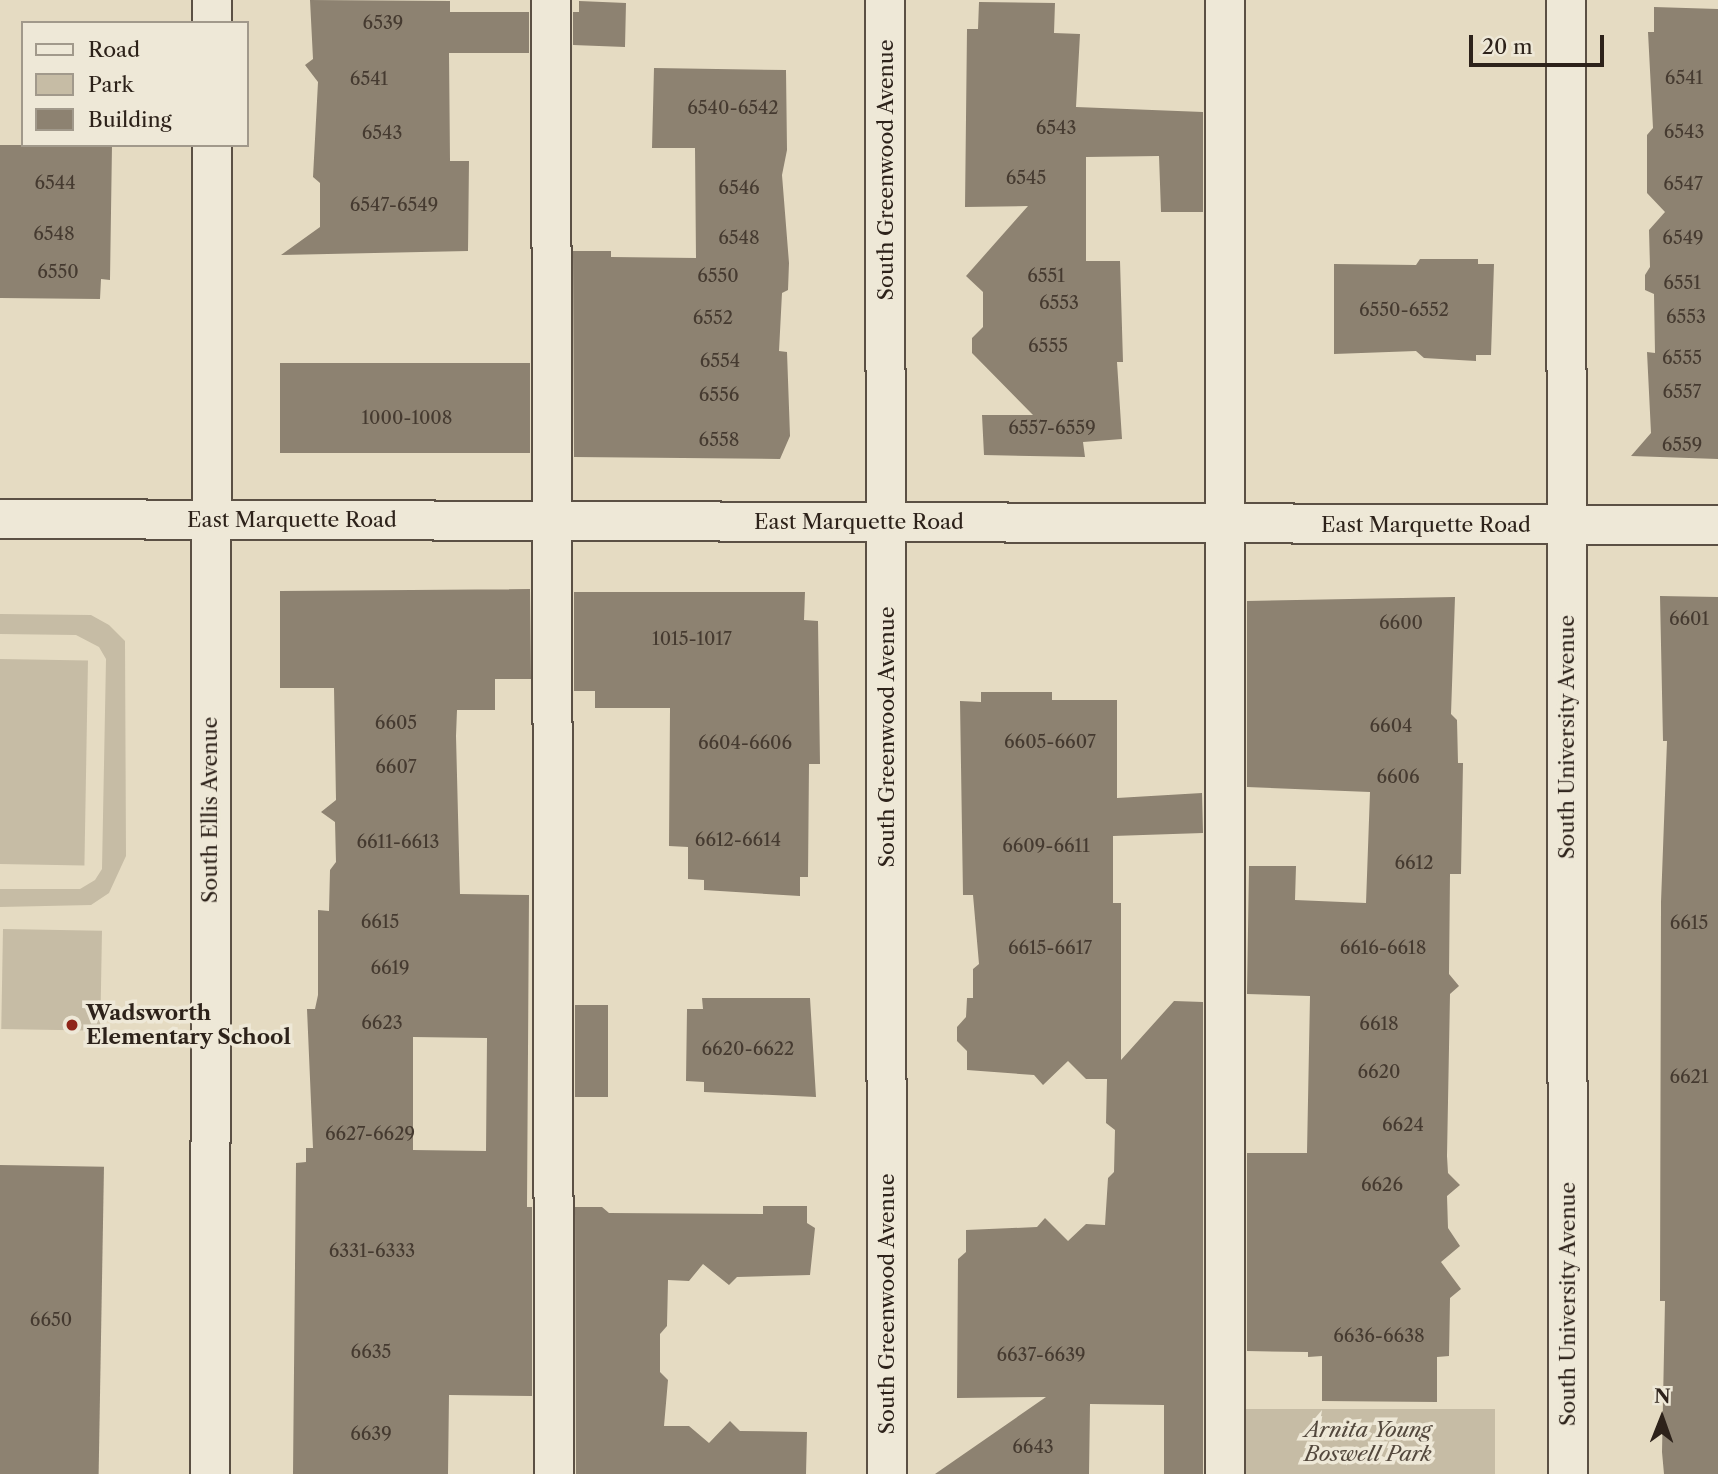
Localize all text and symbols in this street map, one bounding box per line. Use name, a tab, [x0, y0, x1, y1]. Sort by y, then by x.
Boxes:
house number: 6539	[363, 12, 403, 34]
legend	[21, 21, 248, 147]
scale bar	[1473, 21, 1608, 65]
text: 20 m	[1482, 34, 1533, 59]
text: Road	[88, 37, 140, 62]
street label: South Greenwood Avenue	[873, 39, 899, 301]
house number: 6541	[1665, 67, 1703, 89]
house number: 6541	[350, 68, 388, 90]
text: Park	[88, 72, 134, 97]
house number: 6540-6542	[687, 97, 779, 119]
text: Building	[88, 107, 172, 132]
house number: 6543	[1036, 117, 1076, 139]
house number: 6543	[1664, 121, 1704, 143]
house number: 6543	[362, 122, 402, 144]
house number: 6545	[1006, 167, 1046, 189]
house number: 6544	[34, 172, 76, 194]
house number: 6547	[1663, 173, 1703, 195]
house number: 6546	[718, 177, 760, 199]
house number: 6547-6549	[350, 194, 438, 216]
house number: 6548	[33, 223, 75, 245]
house number: 6548	[718, 227, 760, 249]
house number: 6549	[1662, 227, 1704, 249]
house number: 6550	[37, 261, 79, 283]
house number: 6550	[697, 265, 739, 287]
house number: 6551	[1027, 265, 1065, 287]
house number: 6551	[1663, 272, 1701, 294]
house number: 6553	[1039, 292, 1079, 314]
house number: 6550-6552	[1359, 299, 1449, 321]
house number: 6553	[1666, 306, 1706, 328]
house number: 6552	[693, 307, 733, 329]
house number: 6555	[1028, 335, 1068, 357]
house number: 6555	[1662, 347, 1702, 369]
house number: 6554	[700, 350, 740, 372]
house number: 6557	[1663, 381, 1701, 403]
house number: 6556	[699, 384, 739, 406]
house number: 1000-1008	[362, 407, 452, 429]
house number: 6557-6559	[1008, 417, 1096, 439]
house number: 6558	[699, 429, 739, 451]
house number: 6559	[1662, 434, 1702, 456]
street label: East Marquette Road	[187, 507, 397, 533]
street label: East Marquette Road	[754, 509, 964, 535]
street label: East Marquette Road	[1321, 512, 1531, 538]
street label: South Greenwood Avenue	[874, 606, 900, 868]
house number: 6601	[1669, 608, 1709, 630]
house number: 6600	[1379, 612, 1423, 634]
street label: South University Avenue	[1554, 614, 1580, 860]
house number: 1015-1017	[652, 628, 732, 650]
house number: 6605	[375, 712, 417, 734]
house number: 6604	[1370, 715, 1412, 737]
street label: South Ellis Avenue	[197, 716, 223, 904]
house number: 6605-6607	[1004, 731, 1096, 753]
house number: 6604-6606	[698, 732, 792, 754]
house number: 6607	[375, 756, 417, 778]
house number: 6606	[1376, 766, 1420, 788]
house number: 6612-6614	[695, 829, 781, 851]
house number: 6611-6613	[357, 831, 439, 853]
house number: 6609-6611	[1002, 835, 1090, 857]
house number: 6612	[1395, 852, 1433, 874]
house number: 6615	[361, 911, 399, 933]
house number: 6615	[1670, 912, 1708, 934]
house number: 6615-6617	[1008, 937, 1092, 959]
house number: 6616-6618	[1340, 937, 1426, 959]
house number: 6619	[370, 957, 410, 979]
place label: Wadsworth Elementary School	[86, 1000, 291, 1050]
house number: 6623	[361, 1012, 403, 1034]
house number: 6618	[1359, 1013, 1399, 1035]
marker: Wadsworth Elementary School	[64, 1017, 80, 1033]
house number: 6620-6622	[702, 1038, 794, 1060]
house number: 6620	[1358, 1061, 1400, 1083]
house number: 6621	[1670, 1066, 1708, 1088]
house number: 6624	[1382, 1114, 1424, 1136]
house number: 6627-6629	[325, 1123, 415, 1145]
street label: South Greenwood Avenue	[874, 1173, 900, 1435]
house number: 6626	[1361, 1174, 1403, 1196]
street label: South University Avenue	[1555, 1181, 1581, 1427]
house number: 6331-6333	[329, 1240, 415, 1262]
house number: 6650	[30, 1309, 72, 1331]
house number: 6636-6638	[1333, 1325, 1425, 1347]
house number: 6635	[351, 1341, 391, 1363]
house number: 6637-6639	[996, 1344, 1086, 1366]
north arrow	[1627, 1383, 1697, 1453]
text: N	[1654, 1385, 1671, 1408]
park label: Arnita Young Boswell Park	[1304, 1417, 1432, 1467]
house number: 6639	[350, 1423, 392, 1445]
house number: 6643	[1012, 1436, 1054, 1458]

